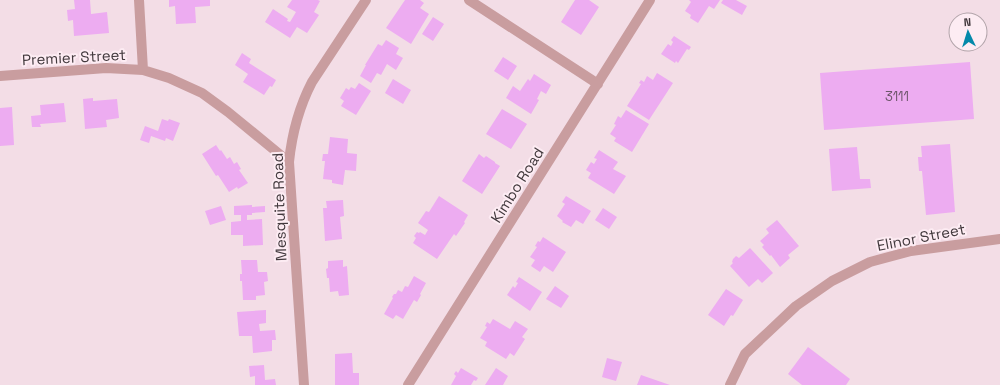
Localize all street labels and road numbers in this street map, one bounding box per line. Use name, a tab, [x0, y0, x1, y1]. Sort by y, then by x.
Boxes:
street label: Premier Street	[22, 45, 127, 69]
street label: Kimbo Road	[486, 144, 548, 226]
street label: Mesquite Road	[268, 152, 290, 262]
street label: Elinor Street	[875, 219, 967, 255]

